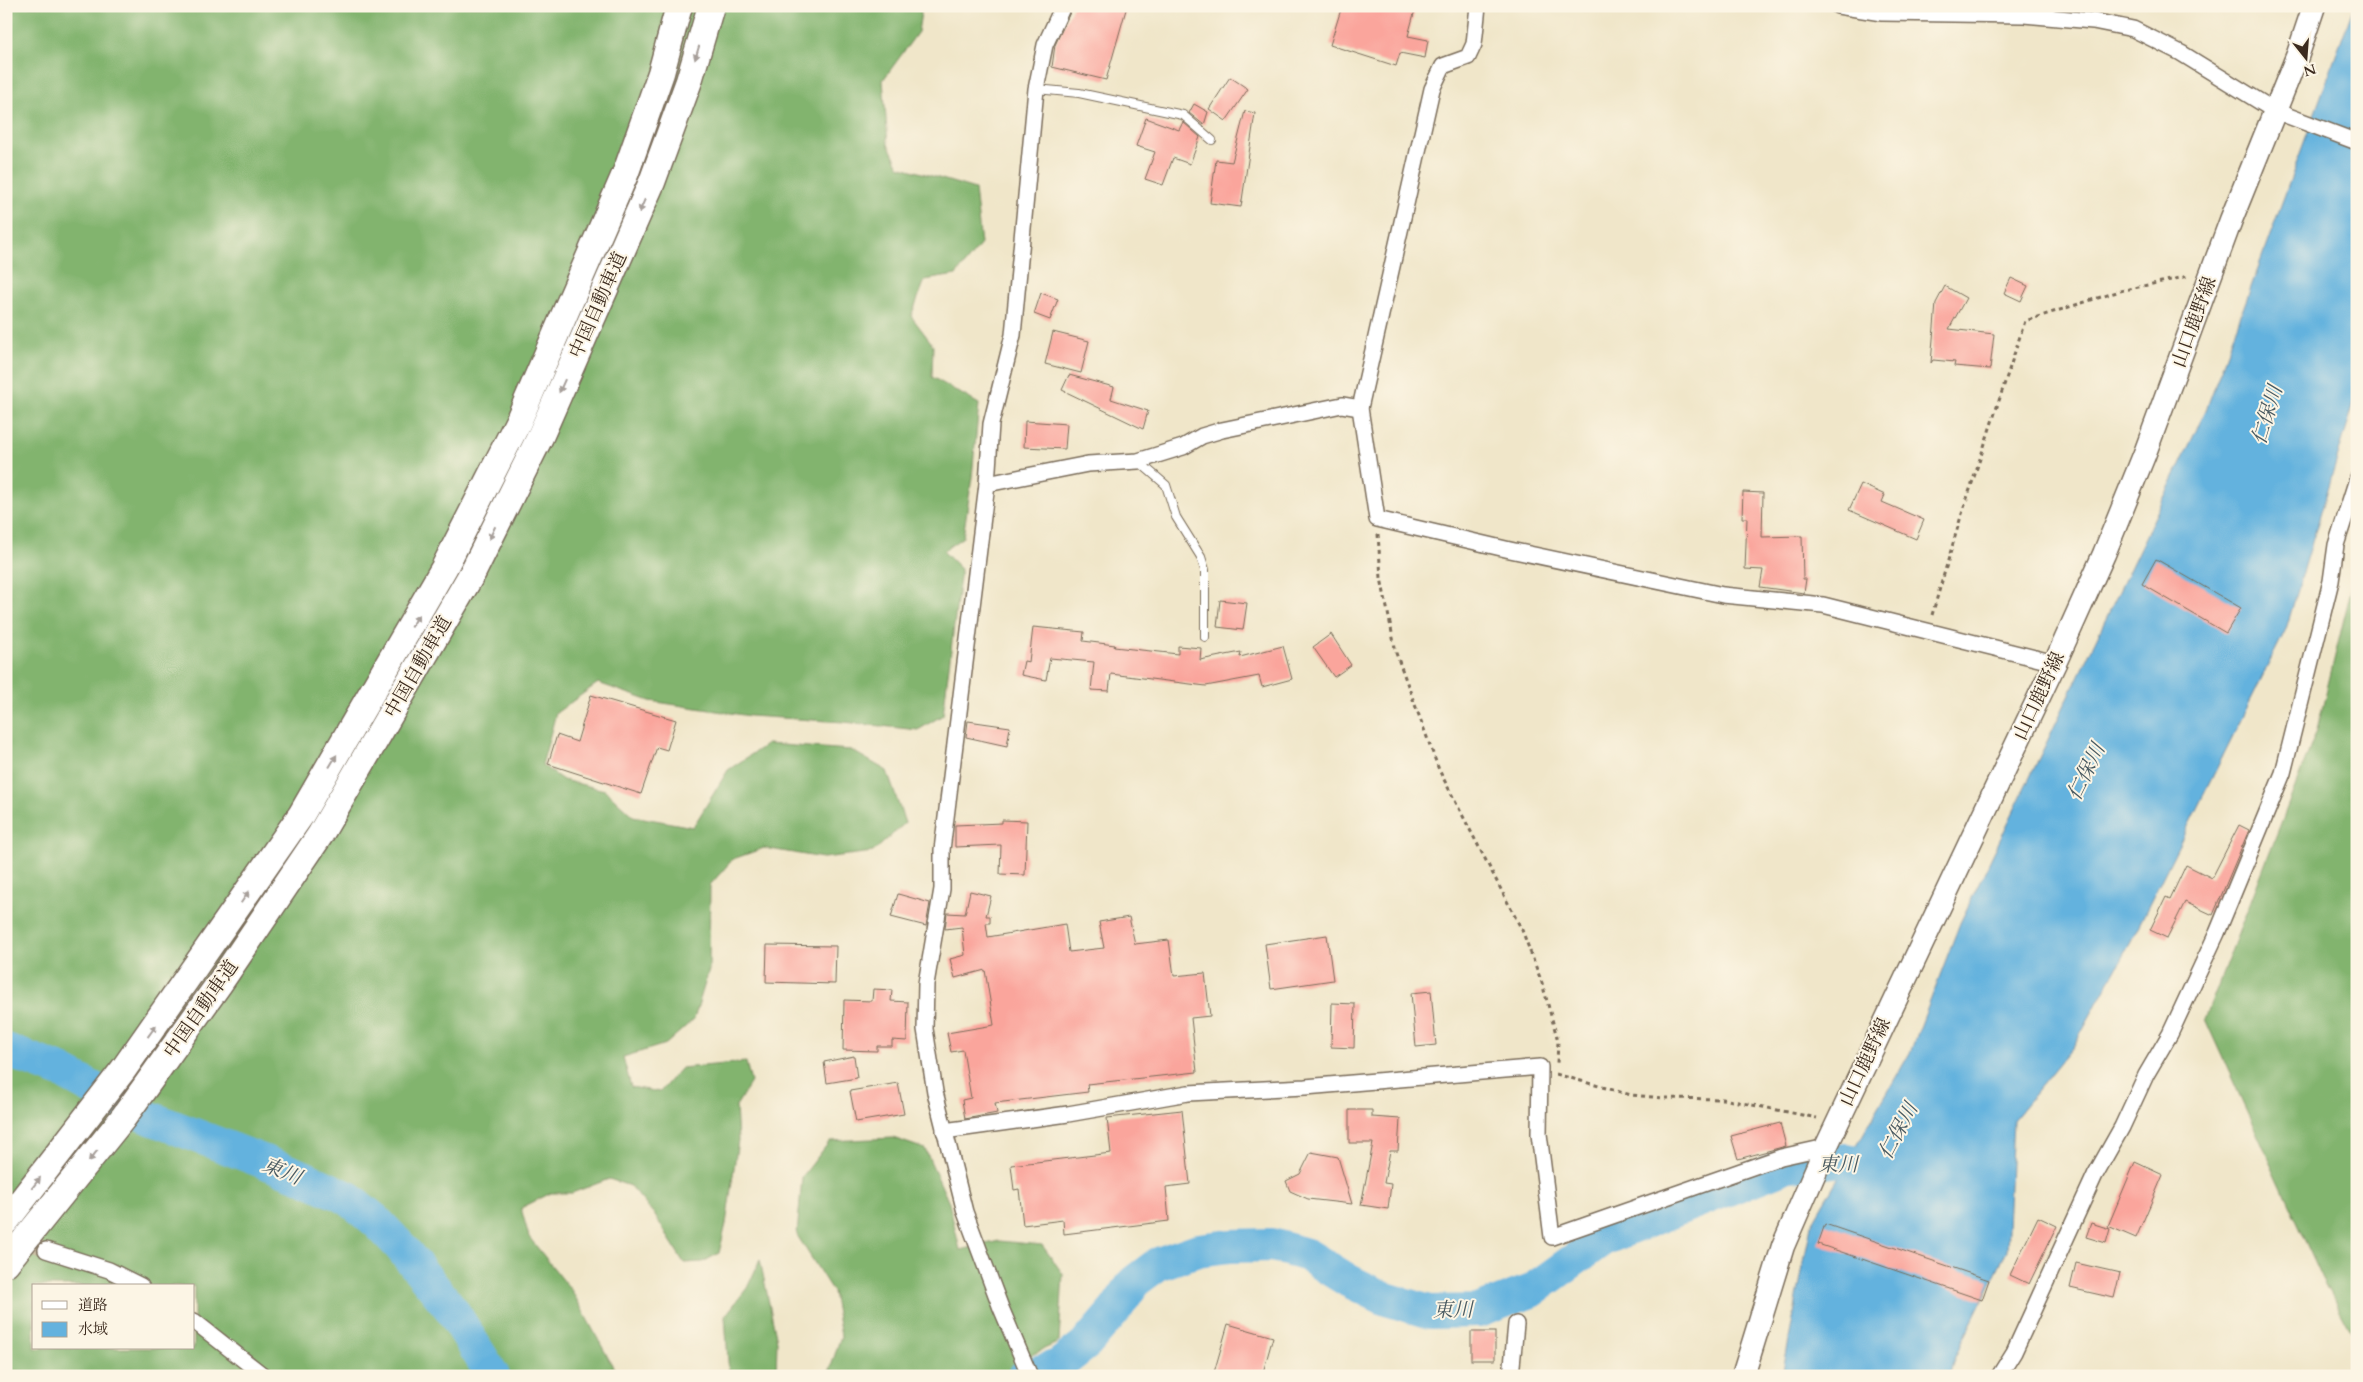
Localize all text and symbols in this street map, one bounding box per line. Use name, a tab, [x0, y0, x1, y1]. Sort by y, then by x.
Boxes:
north arrow	[2280, 32, 2330, 82]
one-way arrow	[693, 46, 701, 61]
text: N	[2301, 59, 2318, 81]
one-way arrow	[637, 198, 645, 213]
street label: 中国自動車道	[563, 248, 633, 362]
street label: 山口鹿野線	[2166, 273, 2222, 371]
one-way arrow	[558, 379, 566, 393]
water label: 仁保川	[2245, 380, 2289, 448]
one-way arrow	[488, 526, 496, 540]
street label: 中国自動車道	[378, 611, 458, 723]
one-way arrow	[410, 614, 419, 627]
street label: 山口鹿野線	[2007, 647, 2071, 745]
water label: 仁保川	[2061, 737, 2112, 805]
one-way arrow	[328, 754, 337, 768]
one-way arrow	[240, 891, 250, 904]
street label: 中国自動車道	[158, 955, 244, 1063]
street label: 山口鹿野線	[1833, 1013, 1897, 1111]
one-way arrow	[147, 1024, 157, 1038]
water label: 仁保川	[1872, 1096, 1925, 1164]
one-way arrow	[87, 1149, 98, 1162]
water label: 東川	[258, 1151, 307, 1192]
water label: 東川	[1818, 1151, 1860, 1178]
one-way arrow	[31, 1176, 41, 1190]
legend	[32, 1284, 195, 1350]
text: 道路	[78, 1295, 108, 1315]
water label: 東川	[1433, 1296, 1475, 1324]
text: 水域	[78, 1319, 108, 1339]

